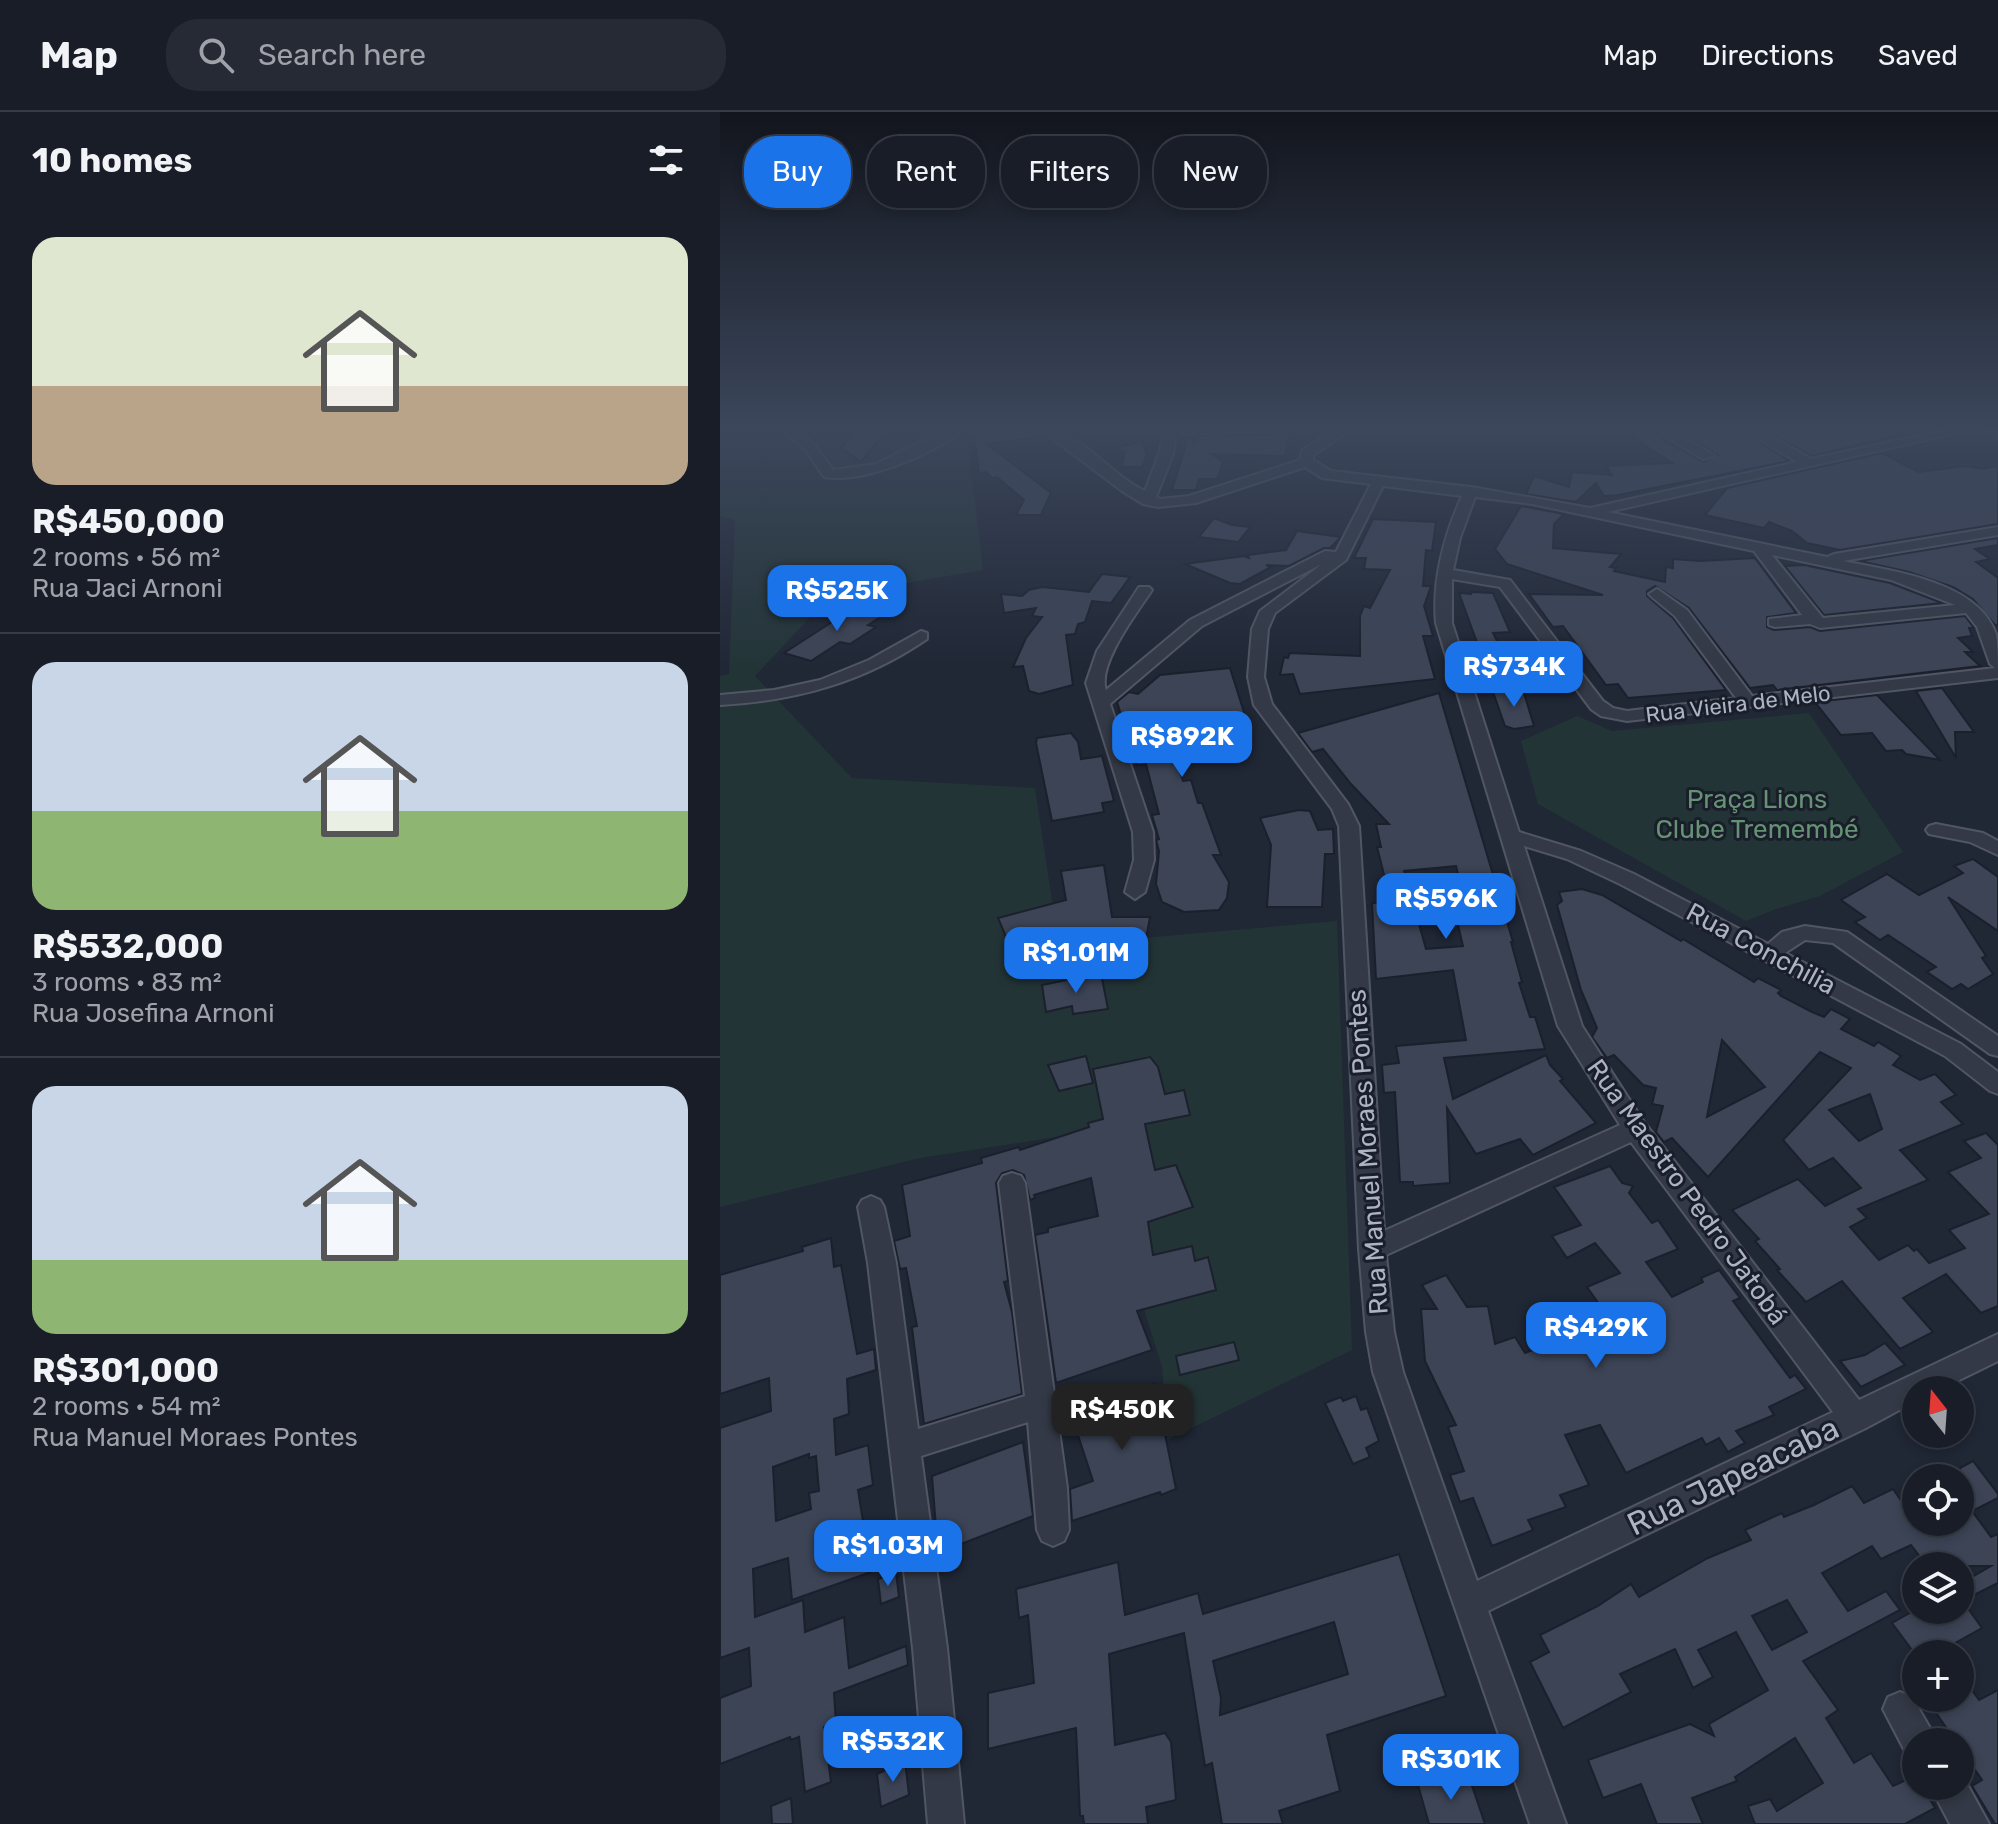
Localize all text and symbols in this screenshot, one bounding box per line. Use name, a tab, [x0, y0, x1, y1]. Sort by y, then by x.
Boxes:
search box	[166, 19, 726, 91]
text: Map	[40, 32, 118, 78]
icon: search	[194, 33, 238, 77]
text: Search here	[258, 37, 426, 73]
text: Map	[1603, 39, 1657, 72]
text: Directions	[1701, 39, 1834, 72]
text: Saved	[1878, 39, 1958, 72]
chip: Buy	[744, 136, 851, 208]
chip: Rent	[867, 136, 985, 208]
chip: Filters	[1001, 136, 1138, 208]
chip: New	[1154, 136, 1267, 208]
icon: filters	[644, 138, 688, 182]
text: 10 homes	[32, 140, 192, 181]
icon: home	[288, 289, 432, 433]
text: R$450,000	[32, 501, 225, 542]
text: 2 rooms · 56 m²	[32, 542, 220, 573]
pin: R$525K	[772, 565, 902, 633]
text: Rua Jaci Arnoni	[32, 573, 223, 604]
text: R$525K	[785, 575, 889, 606]
pin: R$734K	[1449, 641, 1579, 709]
text: R$734K	[1463, 651, 1565, 682]
street label: Rua Vieira de Melo	[1644, 679, 1832, 729]
pin: R$892K	[1117, 711, 1247, 779]
icon: home	[288, 714, 432, 858]
text: R$892K	[1130, 721, 1234, 752]
park label: Praça Lions Clube Tremembé	[1656, 784, 1858, 845]
pin: R$596K	[1381, 873, 1511, 941]
text: R$596K	[1395, 883, 1497, 914]
street label: Rua Conchilia	[1681, 897, 1841, 1001]
text: R$532,000	[32, 926, 223, 967]
pin: R$1.01M	[1002, 927, 1150, 995]
text: R$1.01M	[1022, 937, 1130, 968]
text: 3 rooms · 83 m²	[32, 967, 222, 998]
street label: Rua Manuel Moraes Pontes	[1341, 988, 1395, 1316]
text: Rua Josefina Arnoni	[32, 998, 275, 1029]
street label: Rua Maestro Pedro Jatobá	[1580, 1053, 1794, 1331]
icon: home	[288, 1138, 432, 1282]
pin: R$429K	[1531, 1302, 1661, 1370]
text: R$429K	[1544, 1312, 1648, 1343]
text: R$301,000	[32, 1350, 219, 1391]
north arrow	[1902, 1376, 1974, 1448]
map controls	[1902, 1376, 1974, 1800]
pin: R$450K	[1057, 1384, 1187, 1452]
text: 2 rooms · 54 m²	[32, 1391, 221, 1422]
text: R$450K	[1070, 1394, 1174, 1425]
street label: Rua Japeacaba	[1621, 1408, 1845, 1544]
text: Rua Manuel Moraes Pontes	[32, 1422, 358, 1453]
button: locate	[1902, 1464, 1974, 1536]
pin: R$1.03M	[814, 1520, 962, 1588]
text: R$1.03M	[832, 1530, 944, 1561]
button: layers	[1902, 1552, 1974, 1624]
button: +	[1902, 1640, 1974, 1712]
pin: R$532K	[828, 1716, 958, 1784]
text: R$532K	[841, 1726, 945, 1757]
button: −	[1902, 1728, 1974, 1800]
pin: R$301K	[1386, 1734, 1516, 1802]
text: R$301K	[1401, 1744, 1501, 1775]

